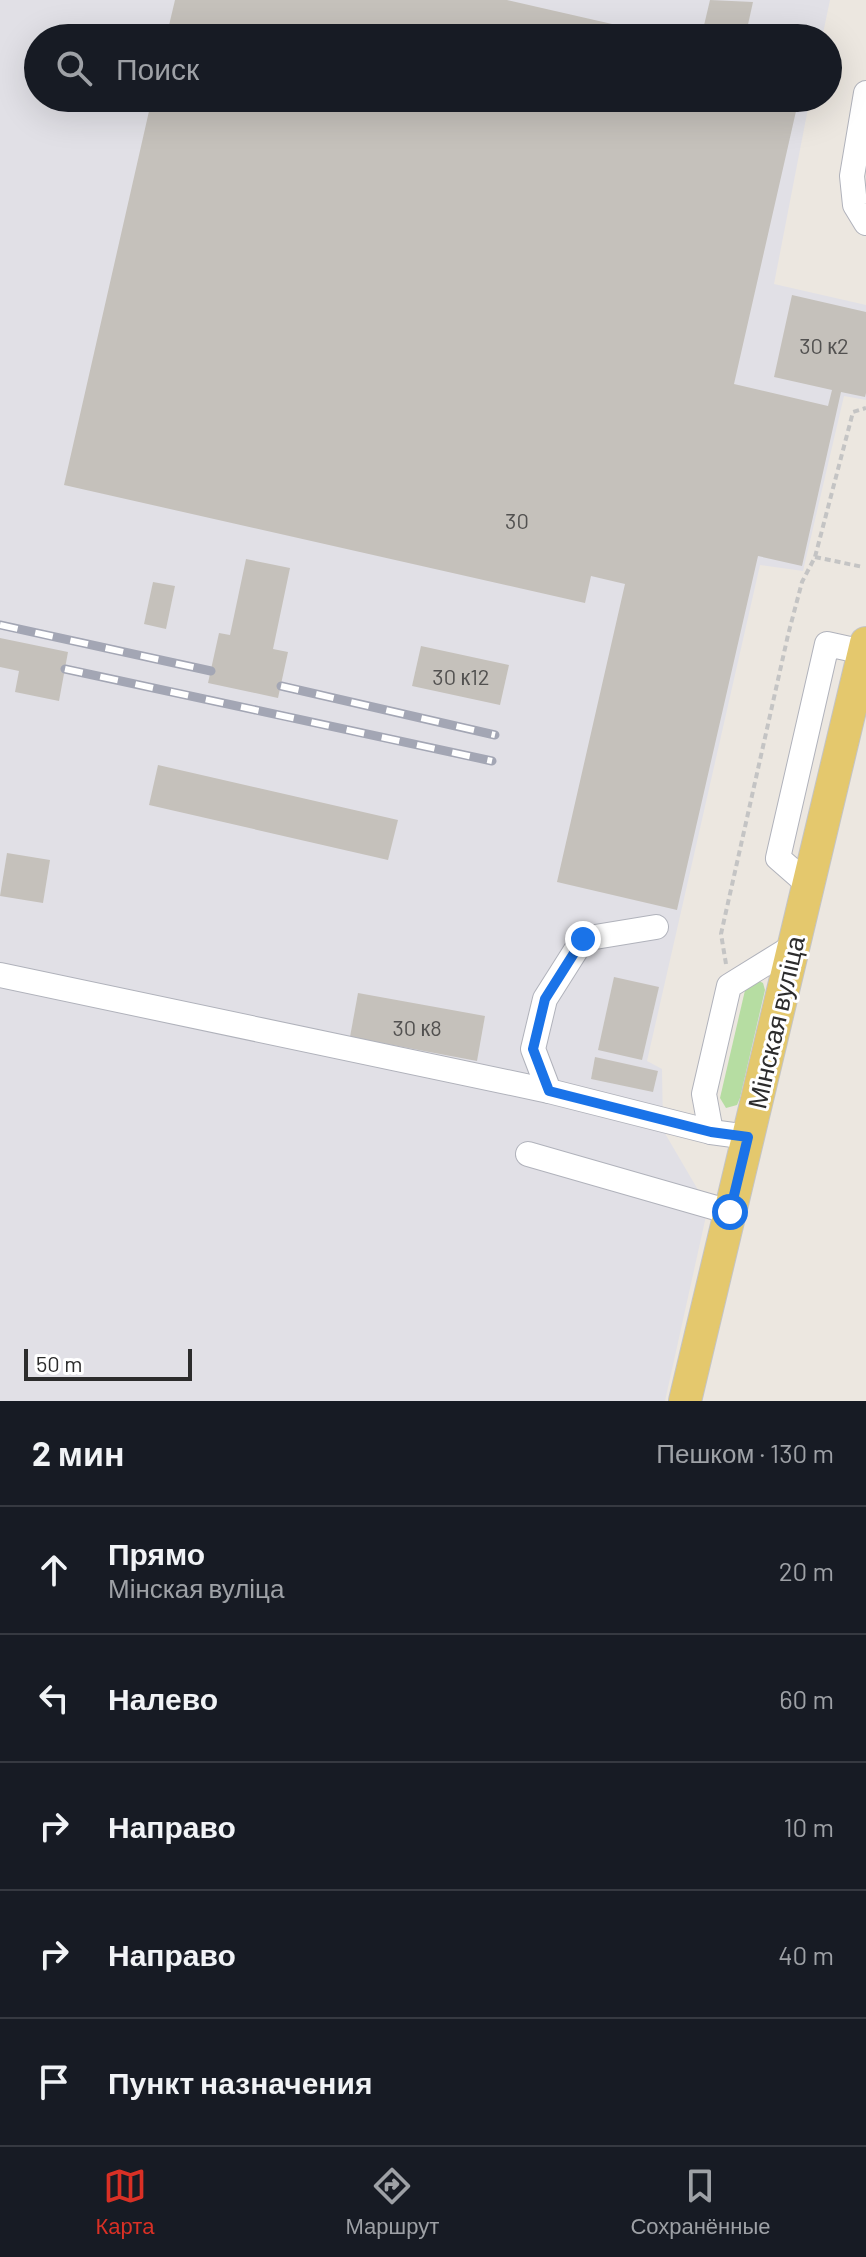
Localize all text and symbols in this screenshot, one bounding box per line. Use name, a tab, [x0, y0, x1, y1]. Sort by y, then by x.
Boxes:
search box	[24, 24, 842, 112]
icon: search	[52, 46, 96, 90]
text: Поиск	[116, 50, 199, 86]
house number: 30 к2	[799, 332, 849, 358]
house number: 30	[505, 507, 529, 533]
house number: 30 к12	[432, 663, 490, 689]
route end	[565, 921, 601, 957]
street label: Мінская вуліца	[740, 932, 810, 1111]
house number: 30 к8	[392, 1014, 442, 1040]
route start	[712, 1194, 748, 1230]
scale bar	[24, 1345, 192, 1381]
text: 50 m	[36, 1350, 82, 1376]
text: 2 мин	[32, 1432, 124, 1473]
text: Пешком · 130 m	[656, 1437, 834, 1468]
text: Прямо	[108, 1535, 205, 1571]
icon: ahead	[32, 1548, 76, 1592]
text: 20 m	[779, 1555, 834, 1586]
text: Мінская вуліца	[108, 1572, 284, 1603]
icon: left	[32, 1676, 76, 1720]
text: Налево	[108, 1680, 218, 1716]
text: 60 m	[779, 1683, 834, 1714]
icon: right	[32, 1804, 76, 1848]
text: Направо	[108, 1808, 236, 1844]
text: 10 m	[784, 1811, 834, 1842]
icon: right	[32, 1932, 76, 1976]
text: Направо	[108, 1936, 236, 1972]
text: 40 m	[778, 1939, 834, 1970]
icon: arrive	[32, 2060, 76, 2104]
text: Пункт назначения	[108, 2064, 372, 2100]
tab: Карта	[96, 2164, 154, 2240]
tab: Маршрут	[346, 2164, 439, 2240]
tab: Сохранённые	[630, 2164, 770, 2240]

